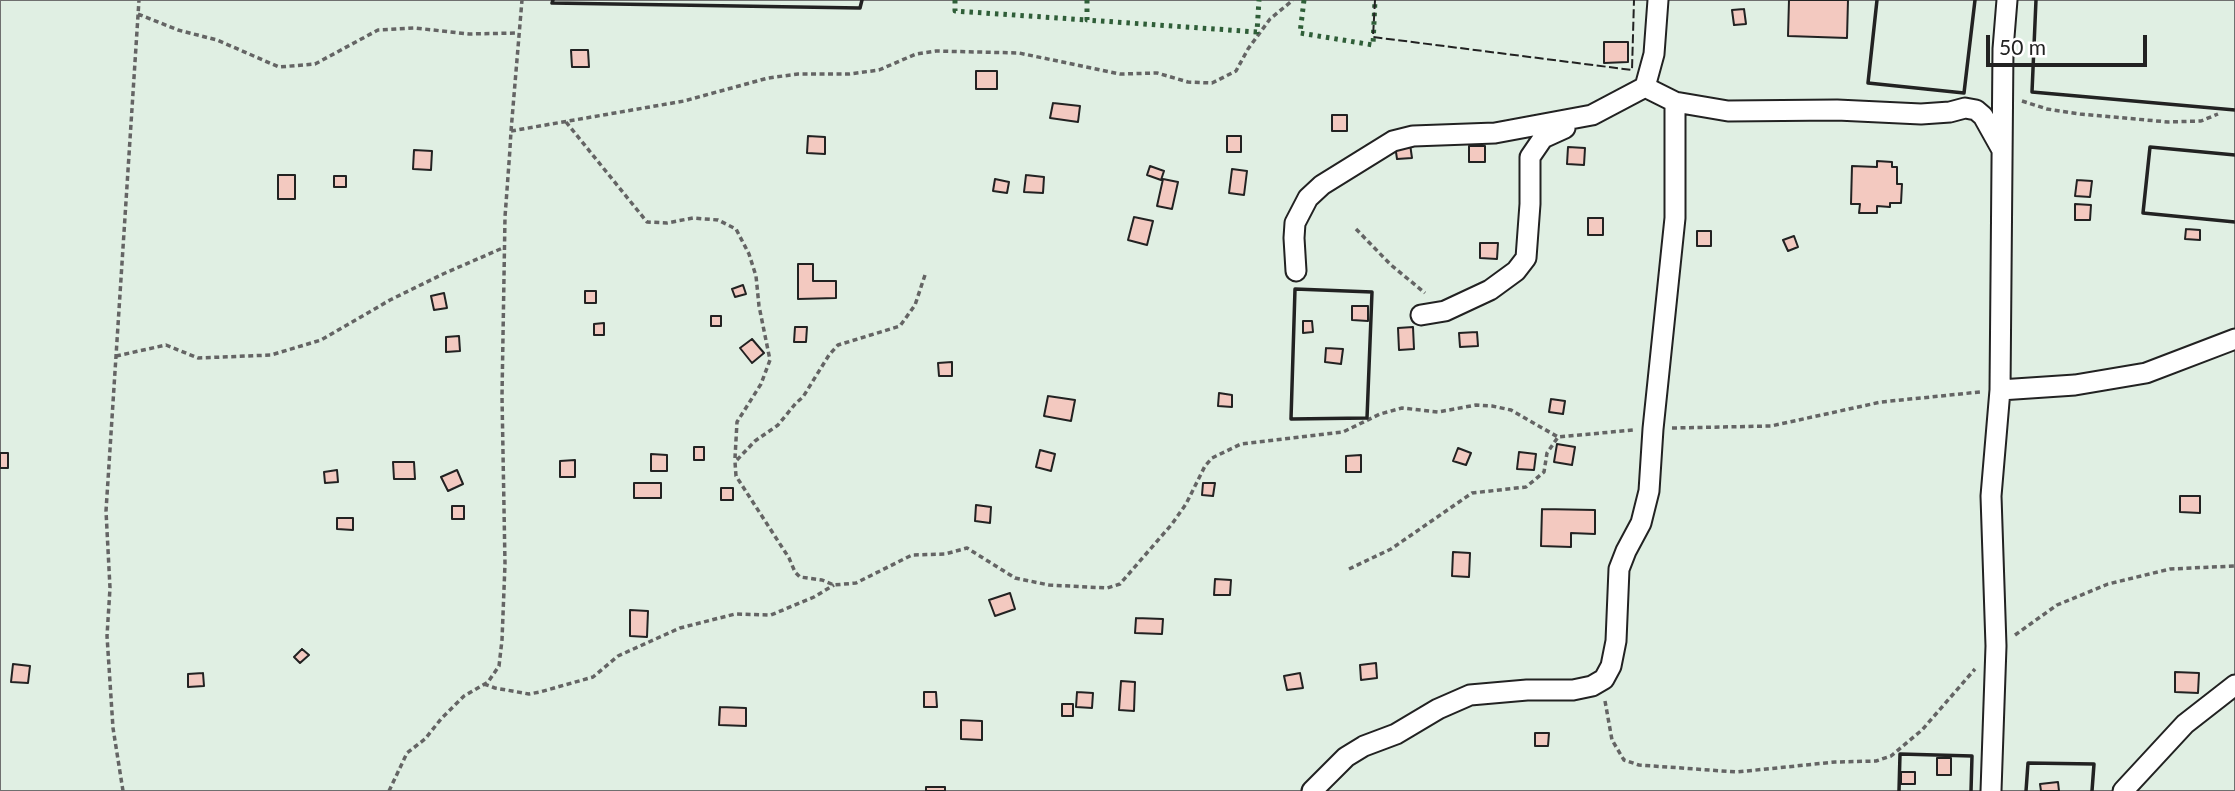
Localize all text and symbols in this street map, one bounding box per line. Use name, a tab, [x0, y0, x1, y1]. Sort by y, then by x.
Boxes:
scale bar	[1990, 21, 2151, 65]
text: 50 m	[1999, 34, 2046, 59]

